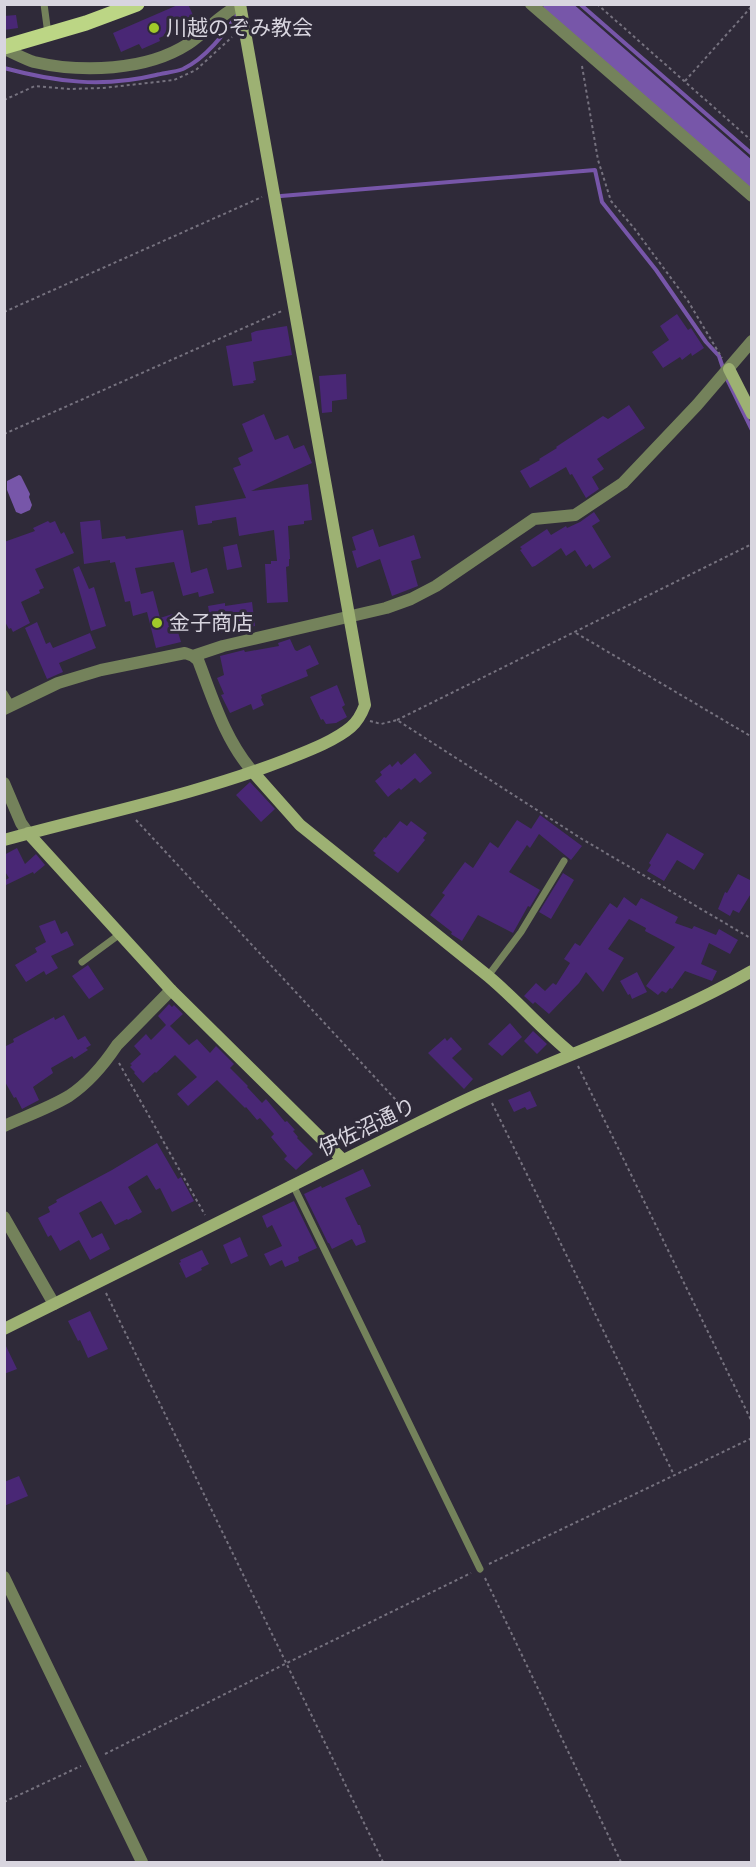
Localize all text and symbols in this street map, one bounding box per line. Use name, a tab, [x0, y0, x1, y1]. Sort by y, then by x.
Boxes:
place label: 川越のぞみ教会	[166, 16, 313, 39]
marker: 川越のぞみ教会	[147, 21, 161, 35]
place label: 金子商店	[169, 611, 253, 634]
marker: 金子商店	[150, 616, 164, 630]
street label: 伊佐沼通り	[315, 1093, 419, 1160]

